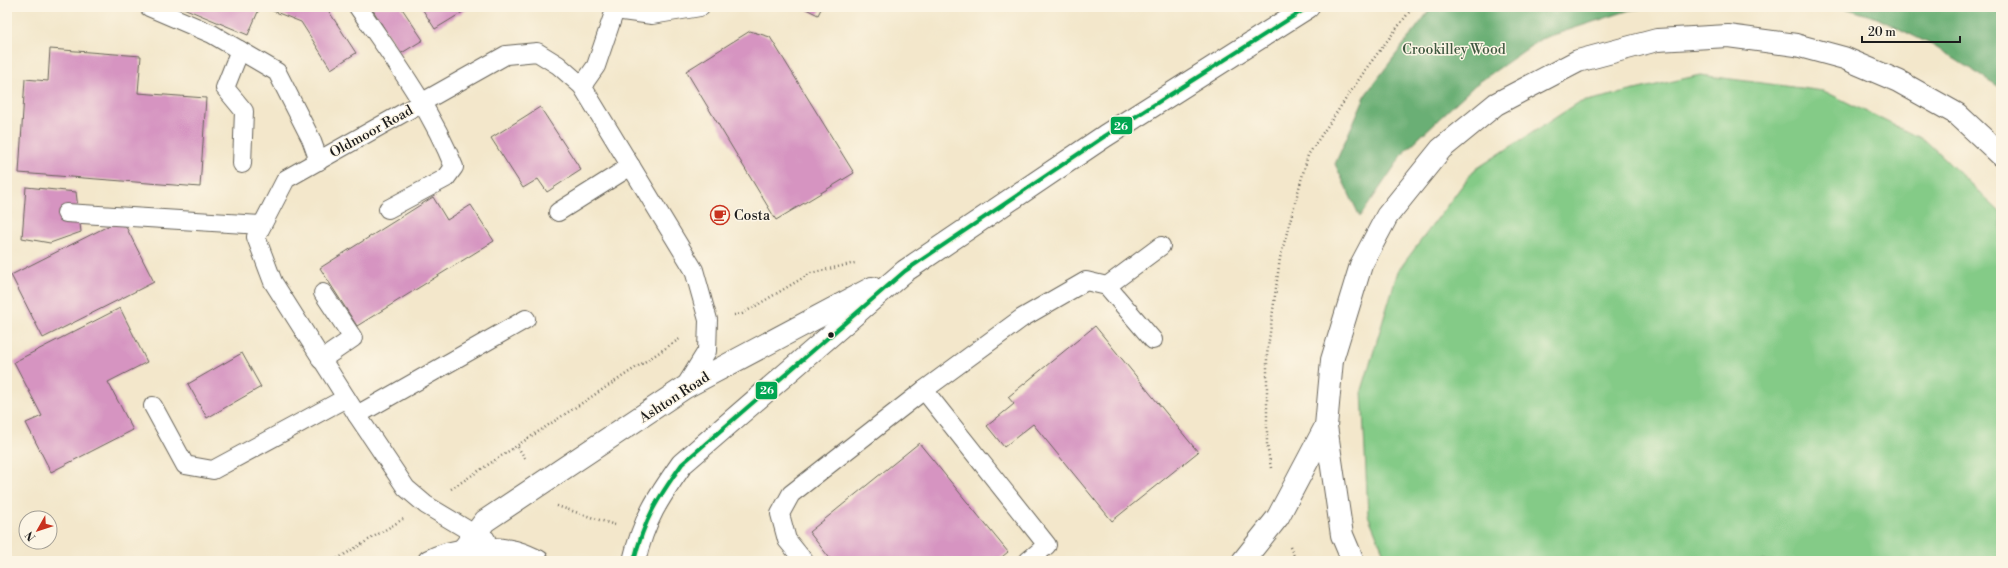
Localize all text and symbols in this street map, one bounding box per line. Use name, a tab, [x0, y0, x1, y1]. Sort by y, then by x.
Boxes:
scale bar	[1862, 18, 1960, 44]
text: 20 m	[1868, 25, 1896, 40]
park label: Crookilley Wood	[1402, 41, 1506, 59]
street label: Oldmoor Road	[327, 102, 416, 162]
line badge: 26	[1110, 116, 1133, 135]
text: 26	[1114, 120, 1128, 134]
cafe icon: Costa	[709, 204, 731, 226]
place label: Costa	[734, 207, 771, 225]
unlabelled marker	[826, 330, 836, 340]
street label: Ashton Road	[635, 368, 713, 428]
line badge: 26	[755, 381, 778, 400]
text: 26	[760, 384, 774, 398]
north arrow	[18, 510, 58, 550]
text: N	[23, 528, 39, 543]

